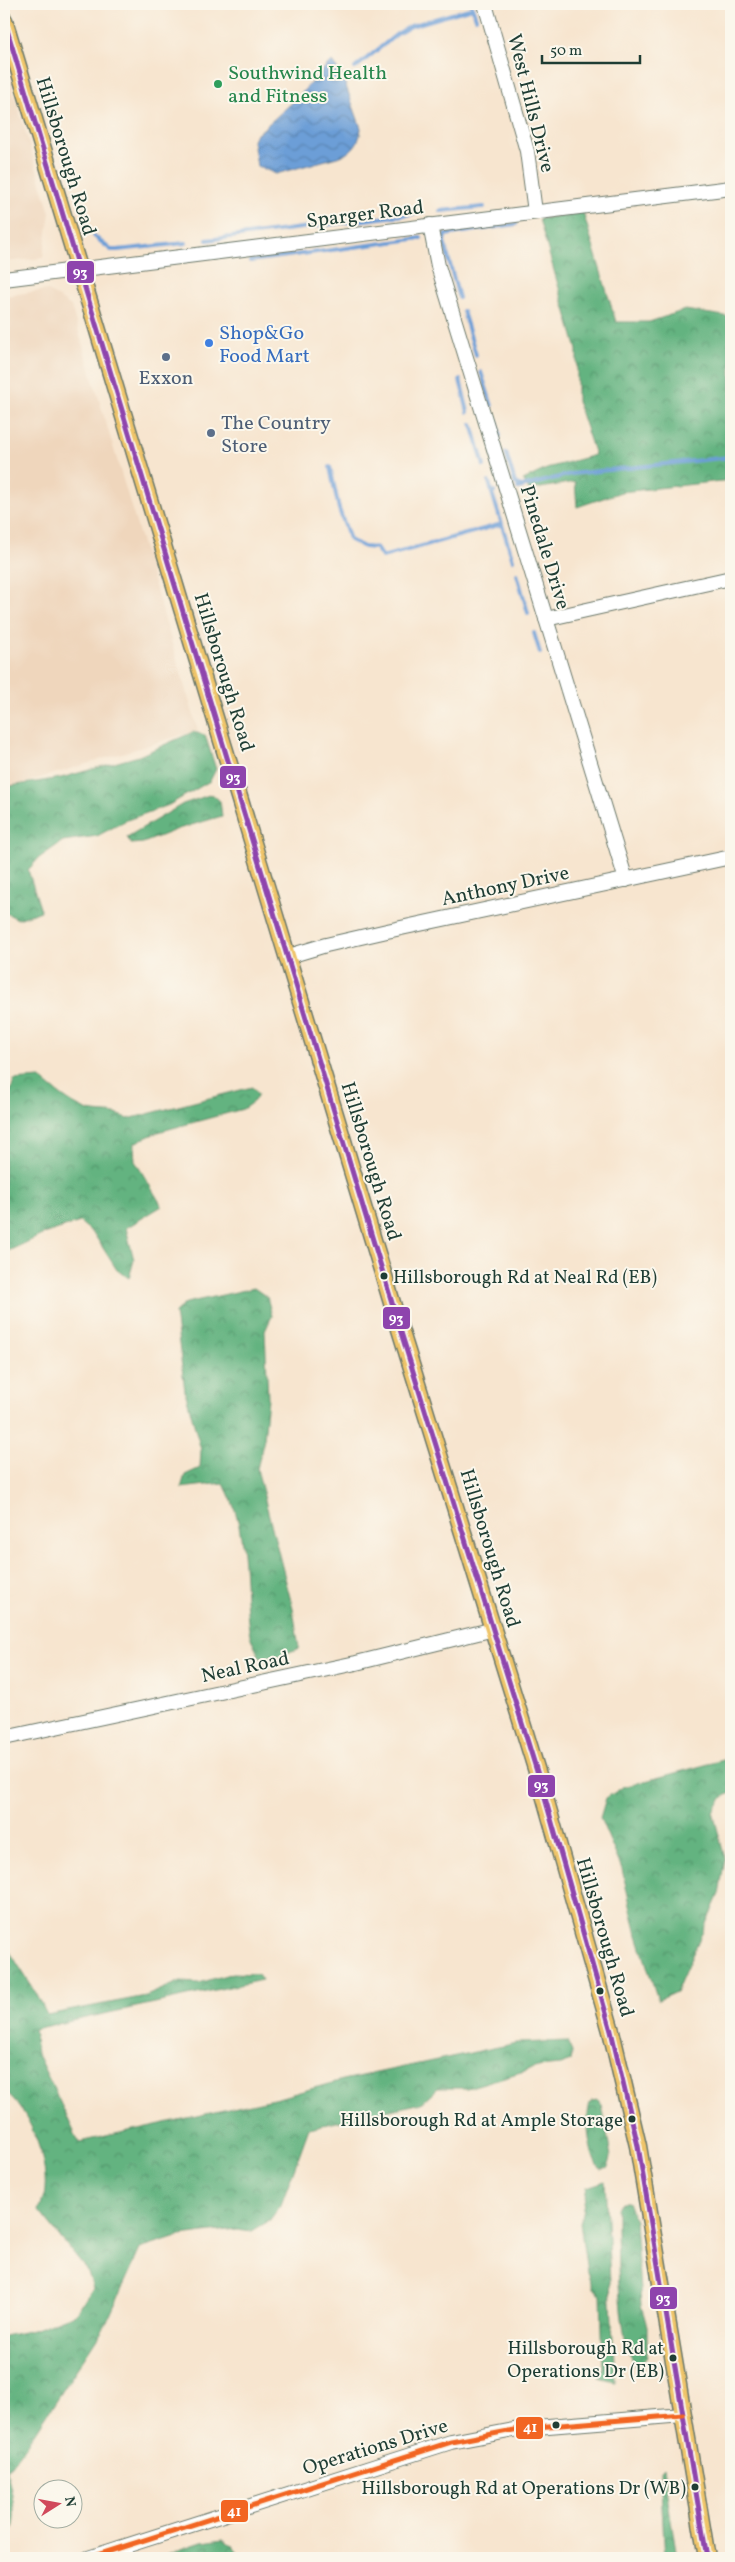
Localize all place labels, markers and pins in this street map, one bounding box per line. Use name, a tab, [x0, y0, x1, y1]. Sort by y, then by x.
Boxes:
place label: Southwind Health and Fitness	[228, 60, 387, 111]
marker: Southwind Health and Fitness	[212, 78, 224, 90]
place label: Shop&Go Food Mart	[219, 320, 310, 371]
marker: Shop&Go Food Mart	[203, 337, 215, 349]
marker: Exxon	[160, 351, 172, 363]
place label: Exxon	[138, 365, 194, 393]
place label: The Country Store	[221, 410, 331, 461]
marker: The Country Store	[205, 427, 217, 439]
place label: Hillsborough Rd at Neal Rd (EB)	[393, 1265, 657, 1291]
marker: Hillsborough Rd at Neal Rd (EB)	[379, 1271, 389, 1281]
unlabelled marker	[595, 1986, 605, 1996]
place label: Hillsborough Rd at Ample Storage	[340, 2108, 623, 2134]
marker: Hillsborough Rd at Ample Storage	[627, 2114, 637, 2124]
place label: Hillsborough Rd at Operations Dr (EB)	[507, 2336, 664, 2385]
marker: Hillsborough Rd at Operations Dr (EB)	[668, 2353, 678, 2363]
unlabelled marker	[551, 2420, 561, 2430]
place label: Hillsborough Rd at Operations Dr (WB)	[361, 2476, 686, 2502]
marker: Hillsborough Rd at Operations Dr (WB)	[690, 2482, 700, 2492]

